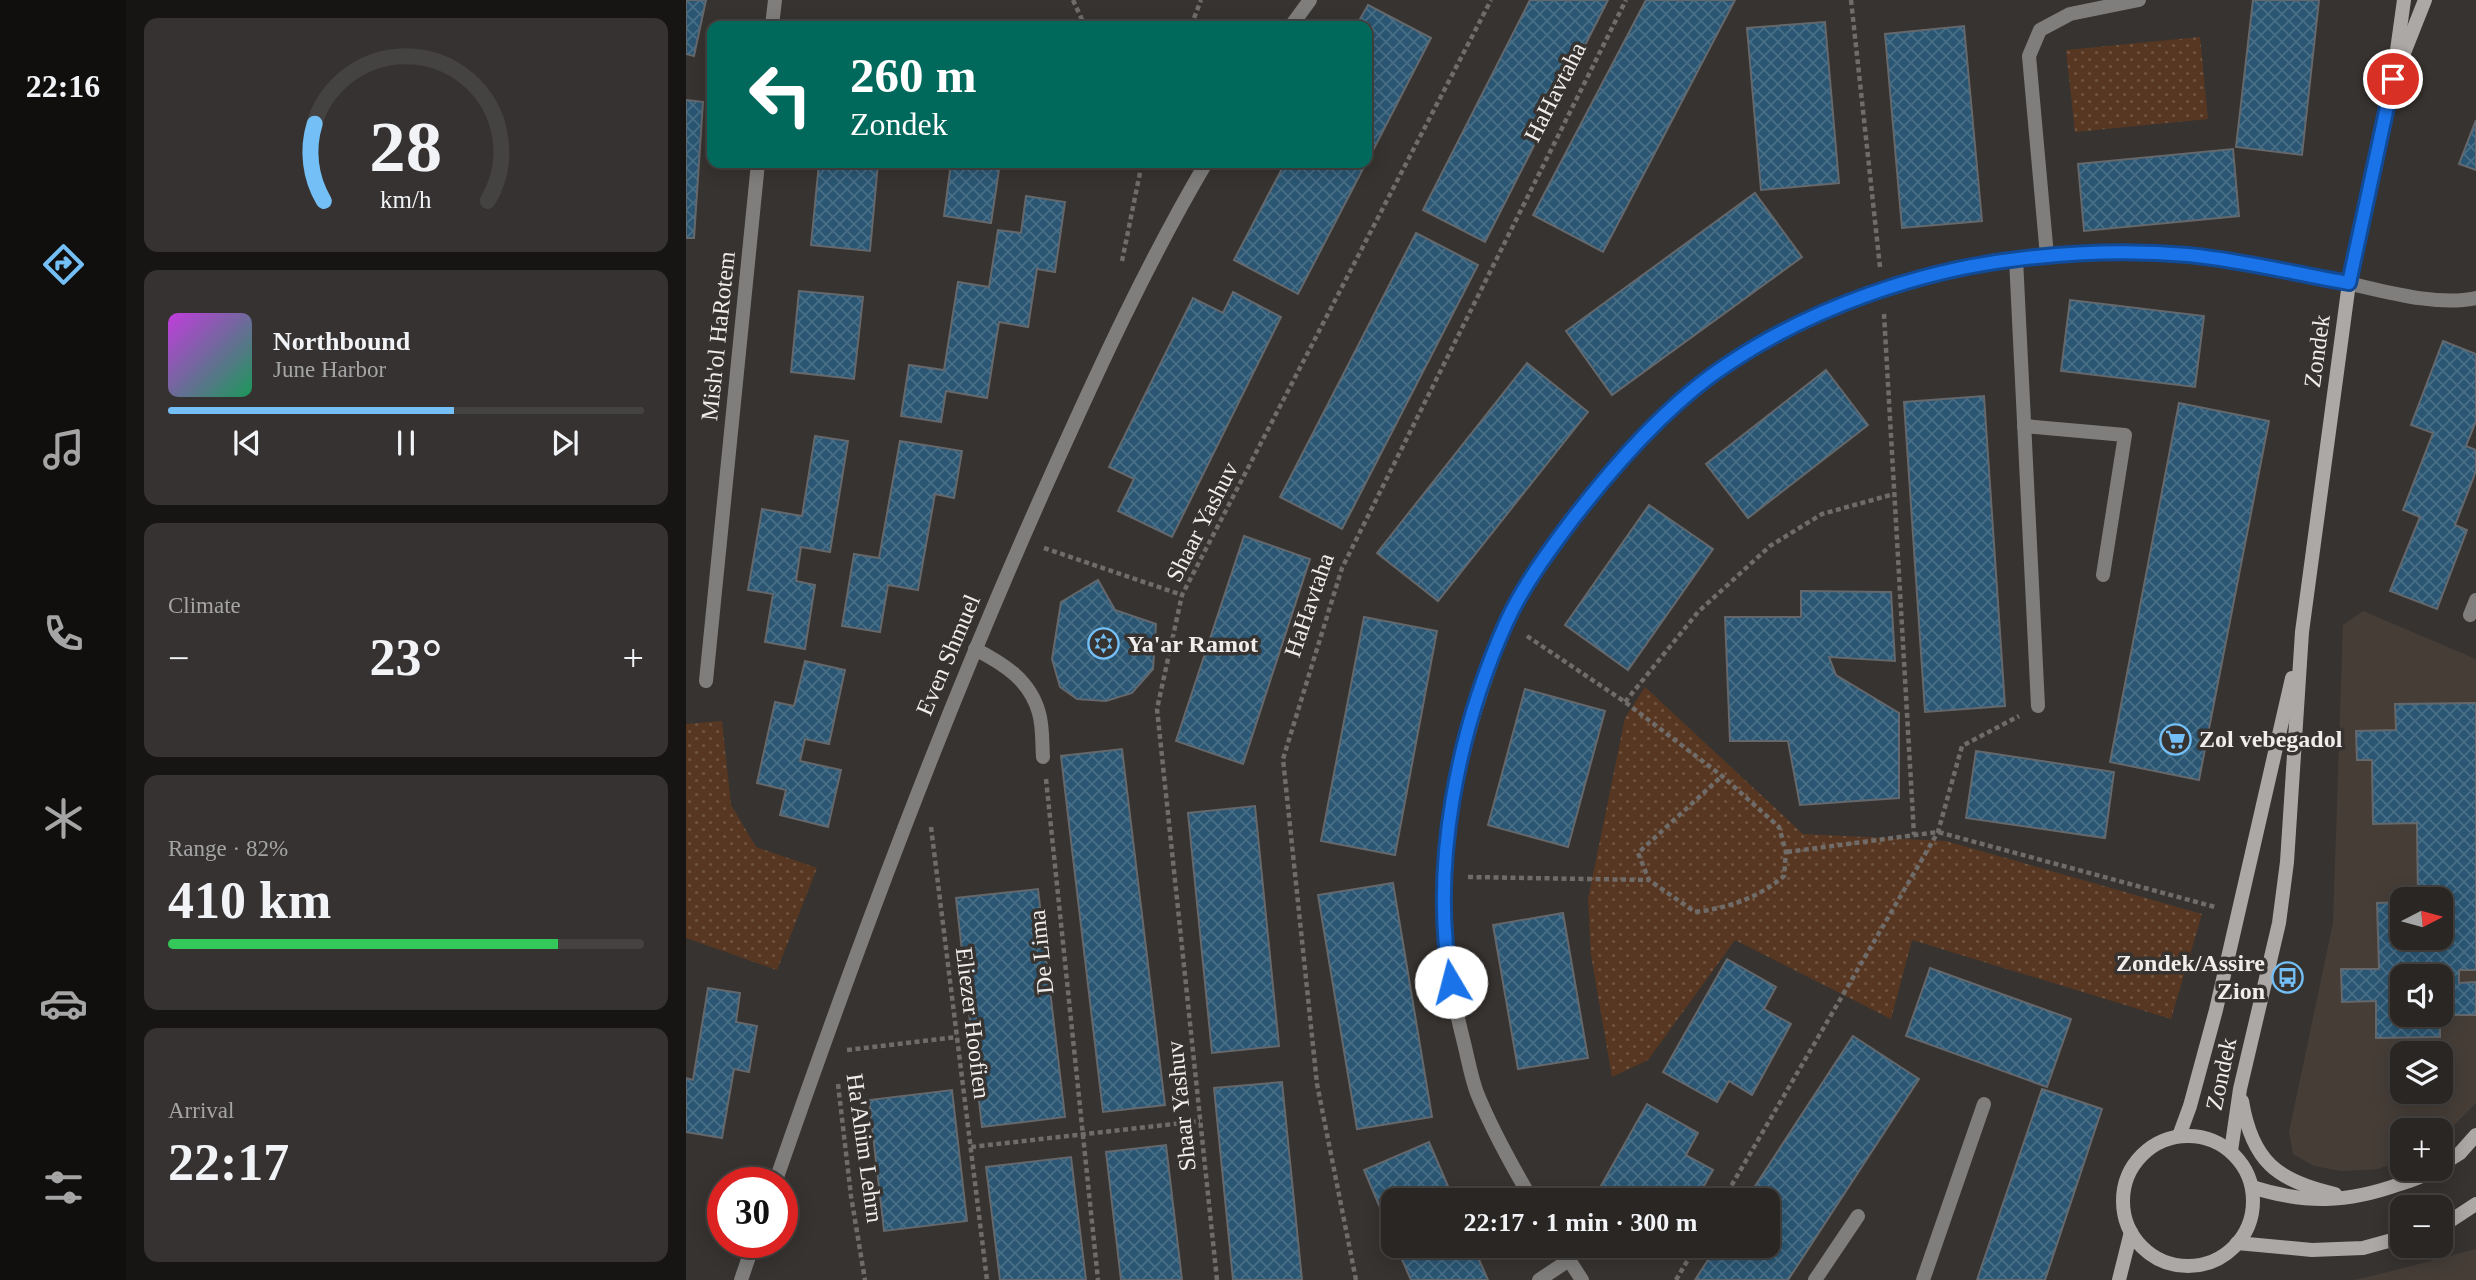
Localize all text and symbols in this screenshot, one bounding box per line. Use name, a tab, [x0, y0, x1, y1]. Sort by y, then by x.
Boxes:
street label: HaHavtaha	[1519, 38, 1591, 146]
text: 260 m	[850, 48, 977, 103]
icon: left	[735, 49, 826, 140]
pin	[2363, 49, 2423, 109]
icon: arrive	[2374, 60, 2412, 98]
text: 22:16	[26, 68, 100, 104]
text: Zondek	[850, 106, 948, 142]
text: 28	[370, 107, 442, 188]
text: km/h	[380, 186, 432, 213]
icon: directions	[39, 240, 88, 289]
street label: Mish'ol HaRotem	[696, 250, 740, 422]
street label: Zondek	[2299, 313, 2335, 389]
text: Northbound	[273, 327, 410, 356]
text: June Harbor	[273, 357, 386, 382]
icon: previous	[228, 424, 266, 462]
icon: pause	[387, 424, 425, 462]
icon: next	[546, 424, 584, 462]
icon: music	[39, 425, 88, 474]
street label: Shaar Yashuv	[1161, 458, 1243, 586]
street label: HaHavtaha	[1279, 549, 1339, 660]
street label: Even Shmuel	[911, 590, 985, 719]
text: Climate	[168, 593, 241, 618]
icon: phone	[39, 609, 88, 658]
synagogue icon: Ya'ar Ramot	[1087, 627, 1121, 661]
text: 23°	[370, 629, 442, 686]
place label: Ya'ar Ramot	[1127, 631, 1258, 657]
text: −	[168, 637, 189, 679]
text: +	[623, 637, 644, 679]
supermarket icon: Zol vebegadol	[2159, 722, 2193, 756]
place label: Zol vebegadol	[2199, 726, 2343, 752]
icon: climate	[39, 794, 88, 843]
text: Range · 82%	[168, 836, 288, 861]
text: 410 km	[168, 872, 331, 929]
north arrow	[2390, 887, 2454, 950]
map controls	[2390, 887, 2453, 1258]
street label: De Lima	[1024, 908, 1058, 995]
position arrow	[1414, 945, 1488, 1019]
street label: Eliezer Hoofien	[951, 946, 995, 1100]
place label: Zondek/Assire Zion	[2116, 950, 2265, 1004]
bus stop icon: Zondek/Assire Zion	[2271, 960, 2305, 994]
button: sound	[2390, 964, 2453, 1027]
icon: car	[39, 979, 88, 1028]
street label: Zondek	[2201, 1035, 2241, 1113]
street label: Shaar Yashuv	[1161, 1040, 1201, 1172]
button: layers	[2390, 1041, 2453, 1104]
street label: Ha'Ahim Lehrn	[842, 1072, 888, 1224]
text: Arrival	[168, 1098, 234, 1123]
button: +	[2390, 1118, 2453, 1181]
text: 22:17	[168, 1134, 289, 1191]
icon: filters	[39, 1163, 88, 1212]
speed limit sign: 30	[707, 1167, 798, 1258]
button: −	[2390, 1195, 2453, 1258]
text: 22:17 · 1 min · 300 m	[1464, 1208, 1698, 1237]

